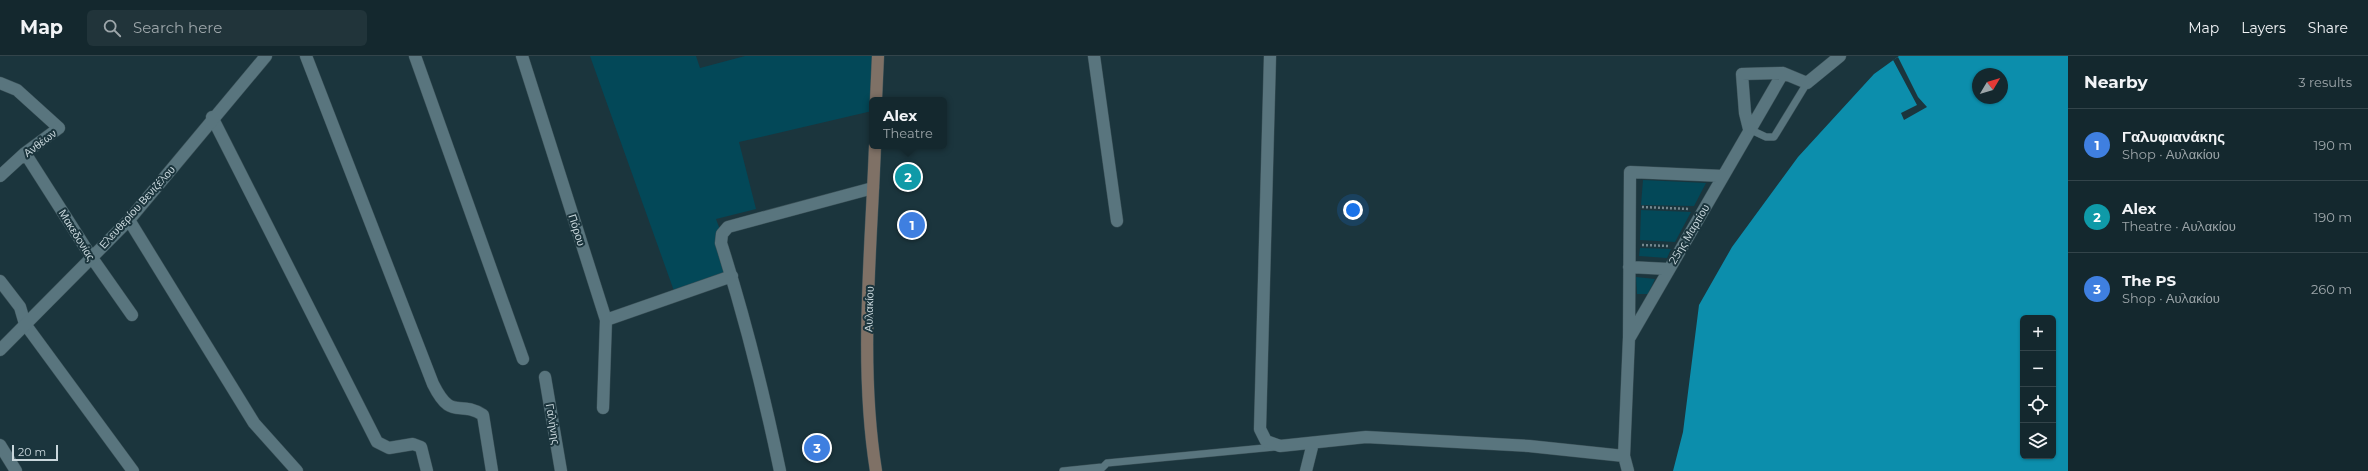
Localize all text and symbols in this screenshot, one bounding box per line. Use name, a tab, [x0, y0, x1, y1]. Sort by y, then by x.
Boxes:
search box	[87, 10, 367, 46]
text: Map	[20, 16, 63, 39]
icon: search	[101, 17, 123, 39]
text: Search here	[133, 18, 222, 37]
text: Map	[2188, 19, 2219, 37]
text: Layers	[2241, 19, 2286, 37]
text: Share	[2308, 19, 2348, 37]
north arrow	[1972, 68, 2008, 104]
text: Nearby	[2084, 72, 2148, 92]
text: 3 results	[2298, 74, 2352, 90]
popup	[869, 97, 947, 149]
text: Alex	[883, 106, 917, 125]
text: Theatre	[883, 125, 933, 141]
street label: Ανθέων	[21, 126, 60, 160]
text: Γαλυφιανάκης	[2122, 127, 2225, 146]
text: 1	[2094, 137, 2100, 153]
text: 190 m	[2314, 137, 2352, 153]
text: Shop · Αυλακίου	[2122, 146, 2220, 162]
pin: 2	[895, 162, 921, 192]
street label: Ελευθερίου Βενιζέλου	[96, 163, 178, 251]
text: Alex	[2122, 199, 2156, 218]
your location	[1343, 200, 1363, 220]
street label: 25ης Μαρτίου	[1666, 202, 1712, 266]
street label: Μακεδονίας	[56, 207, 98, 263]
text: 2	[2093, 209, 2101, 225]
text: 190 m	[2314, 209, 2352, 225]
pin: 1	[899, 210, 925, 240]
street label: Πόρου	[565, 212, 589, 248]
text: Theatre · Αυλακίου	[2122, 218, 2236, 234]
text: The PS	[2122, 271, 2176, 290]
text: 3	[2093, 281, 2101, 297]
text: 260 m	[2311, 281, 2352, 297]
street label: Αυλακίου	[861, 286, 877, 332]
text: Shop · Αυλακίου	[2122, 290, 2220, 306]
map controls	[2020, 315, 2056, 459]
button: +	[2020, 315, 2056, 351]
button: −	[2020, 351, 2056, 387]
button: locate	[2020, 387, 2056, 423]
street label: Γαλήνης	[543, 402, 563, 446]
button: layers	[2020, 423, 2056, 459]
pin: 3	[804, 433, 830, 463]
scale bar	[12, 443, 58, 462]
text: 20 m	[18, 445, 46, 459]

